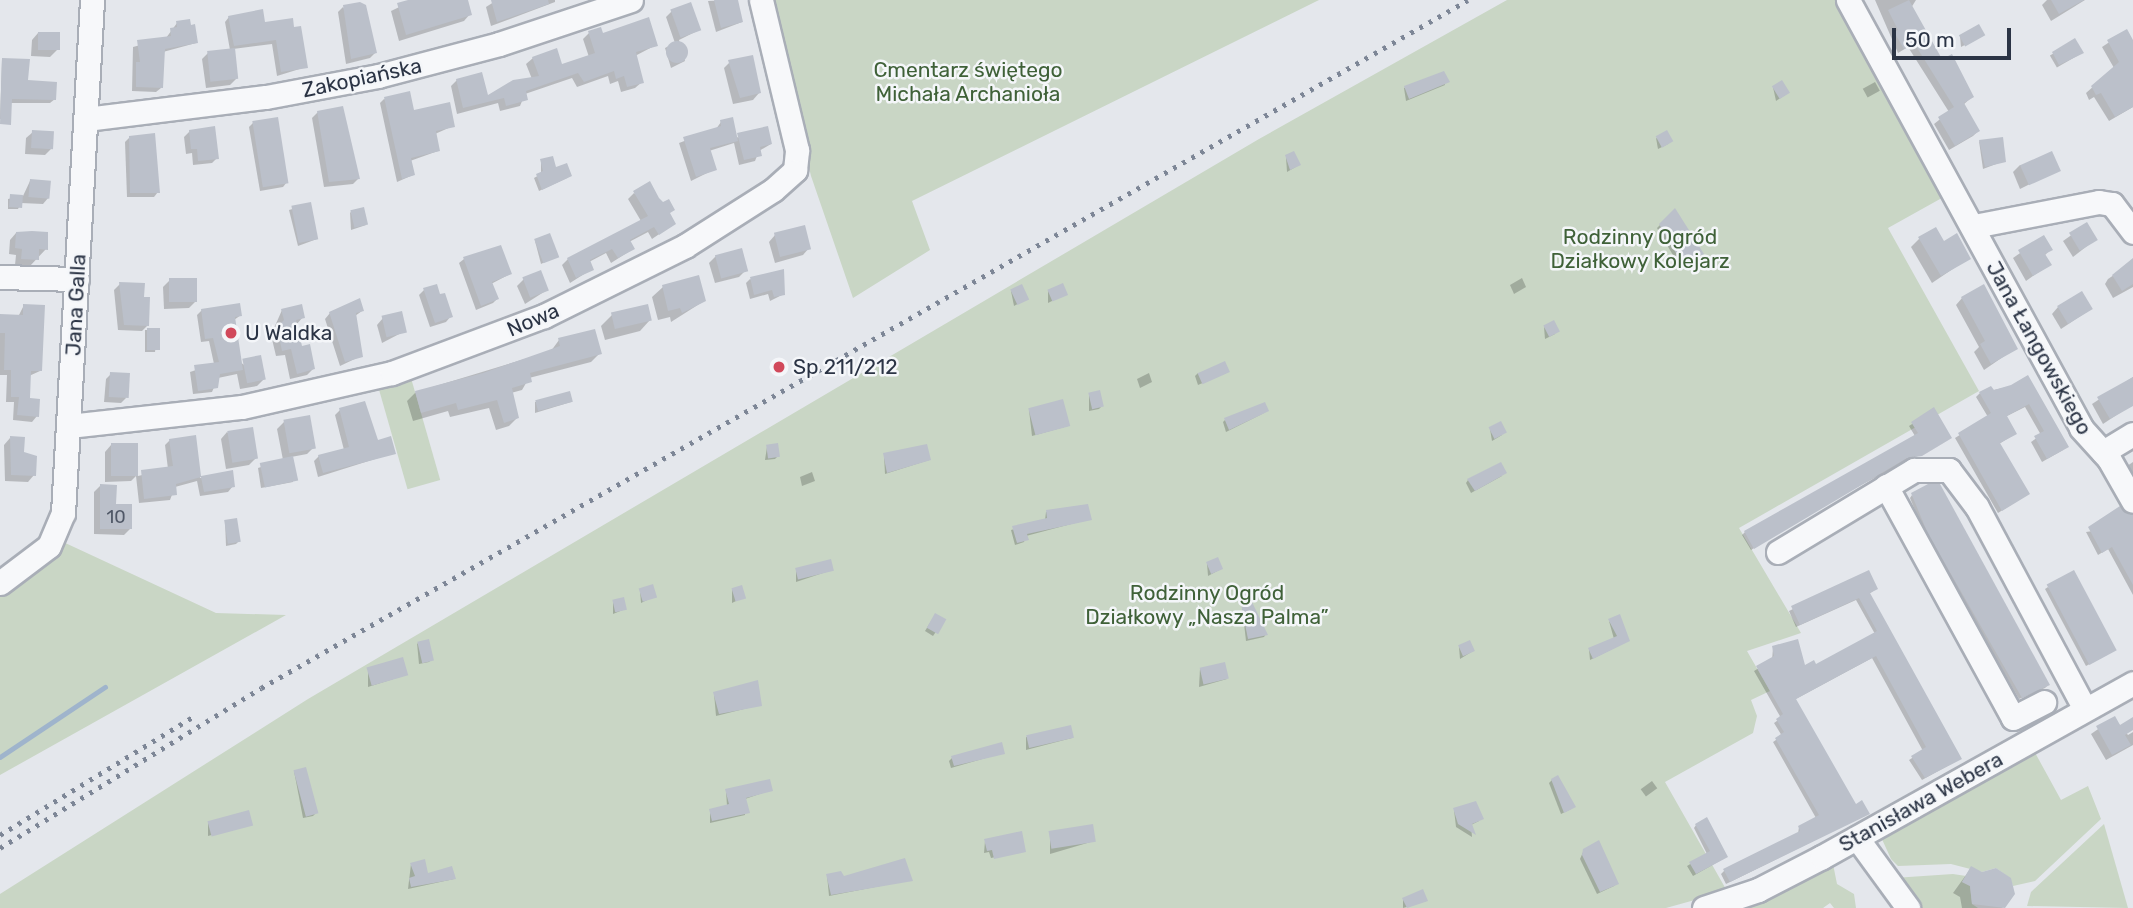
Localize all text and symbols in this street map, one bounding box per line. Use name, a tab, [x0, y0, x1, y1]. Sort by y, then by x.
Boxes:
scale bar	[1895, 14, 2014, 58]
text: 50 m	[1905, 27, 1955, 52]
street label: Zakopiańska	[300, 53, 424, 103]
park label: Cmentarz świętego Michała Archanioła	[873, 57, 1063, 107]
park label: Rodzinny Ogród Działkowy Kolejarz	[1550, 224, 1730, 274]
street label: Jana Galla	[61, 253, 91, 357]
street label: Jana Łangowskiego	[1981, 257, 2097, 439]
street label: Nowa	[503, 298, 563, 342]
place label: U Waldka	[245, 320, 333, 346]
marker: U Waldka	[223, 325, 239, 341]
place label: Sp 211/212	[793, 354, 898, 380]
marker: Sp 211/212	[771, 359, 787, 375]
house number: 10	[106, 506, 126, 528]
park label: Rodzinny Ogród Działkowy „Nasza Palma”	[1085, 580, 1329, 630]
street label: Stanisława Webera	[1835, 746, 2007, 858]

